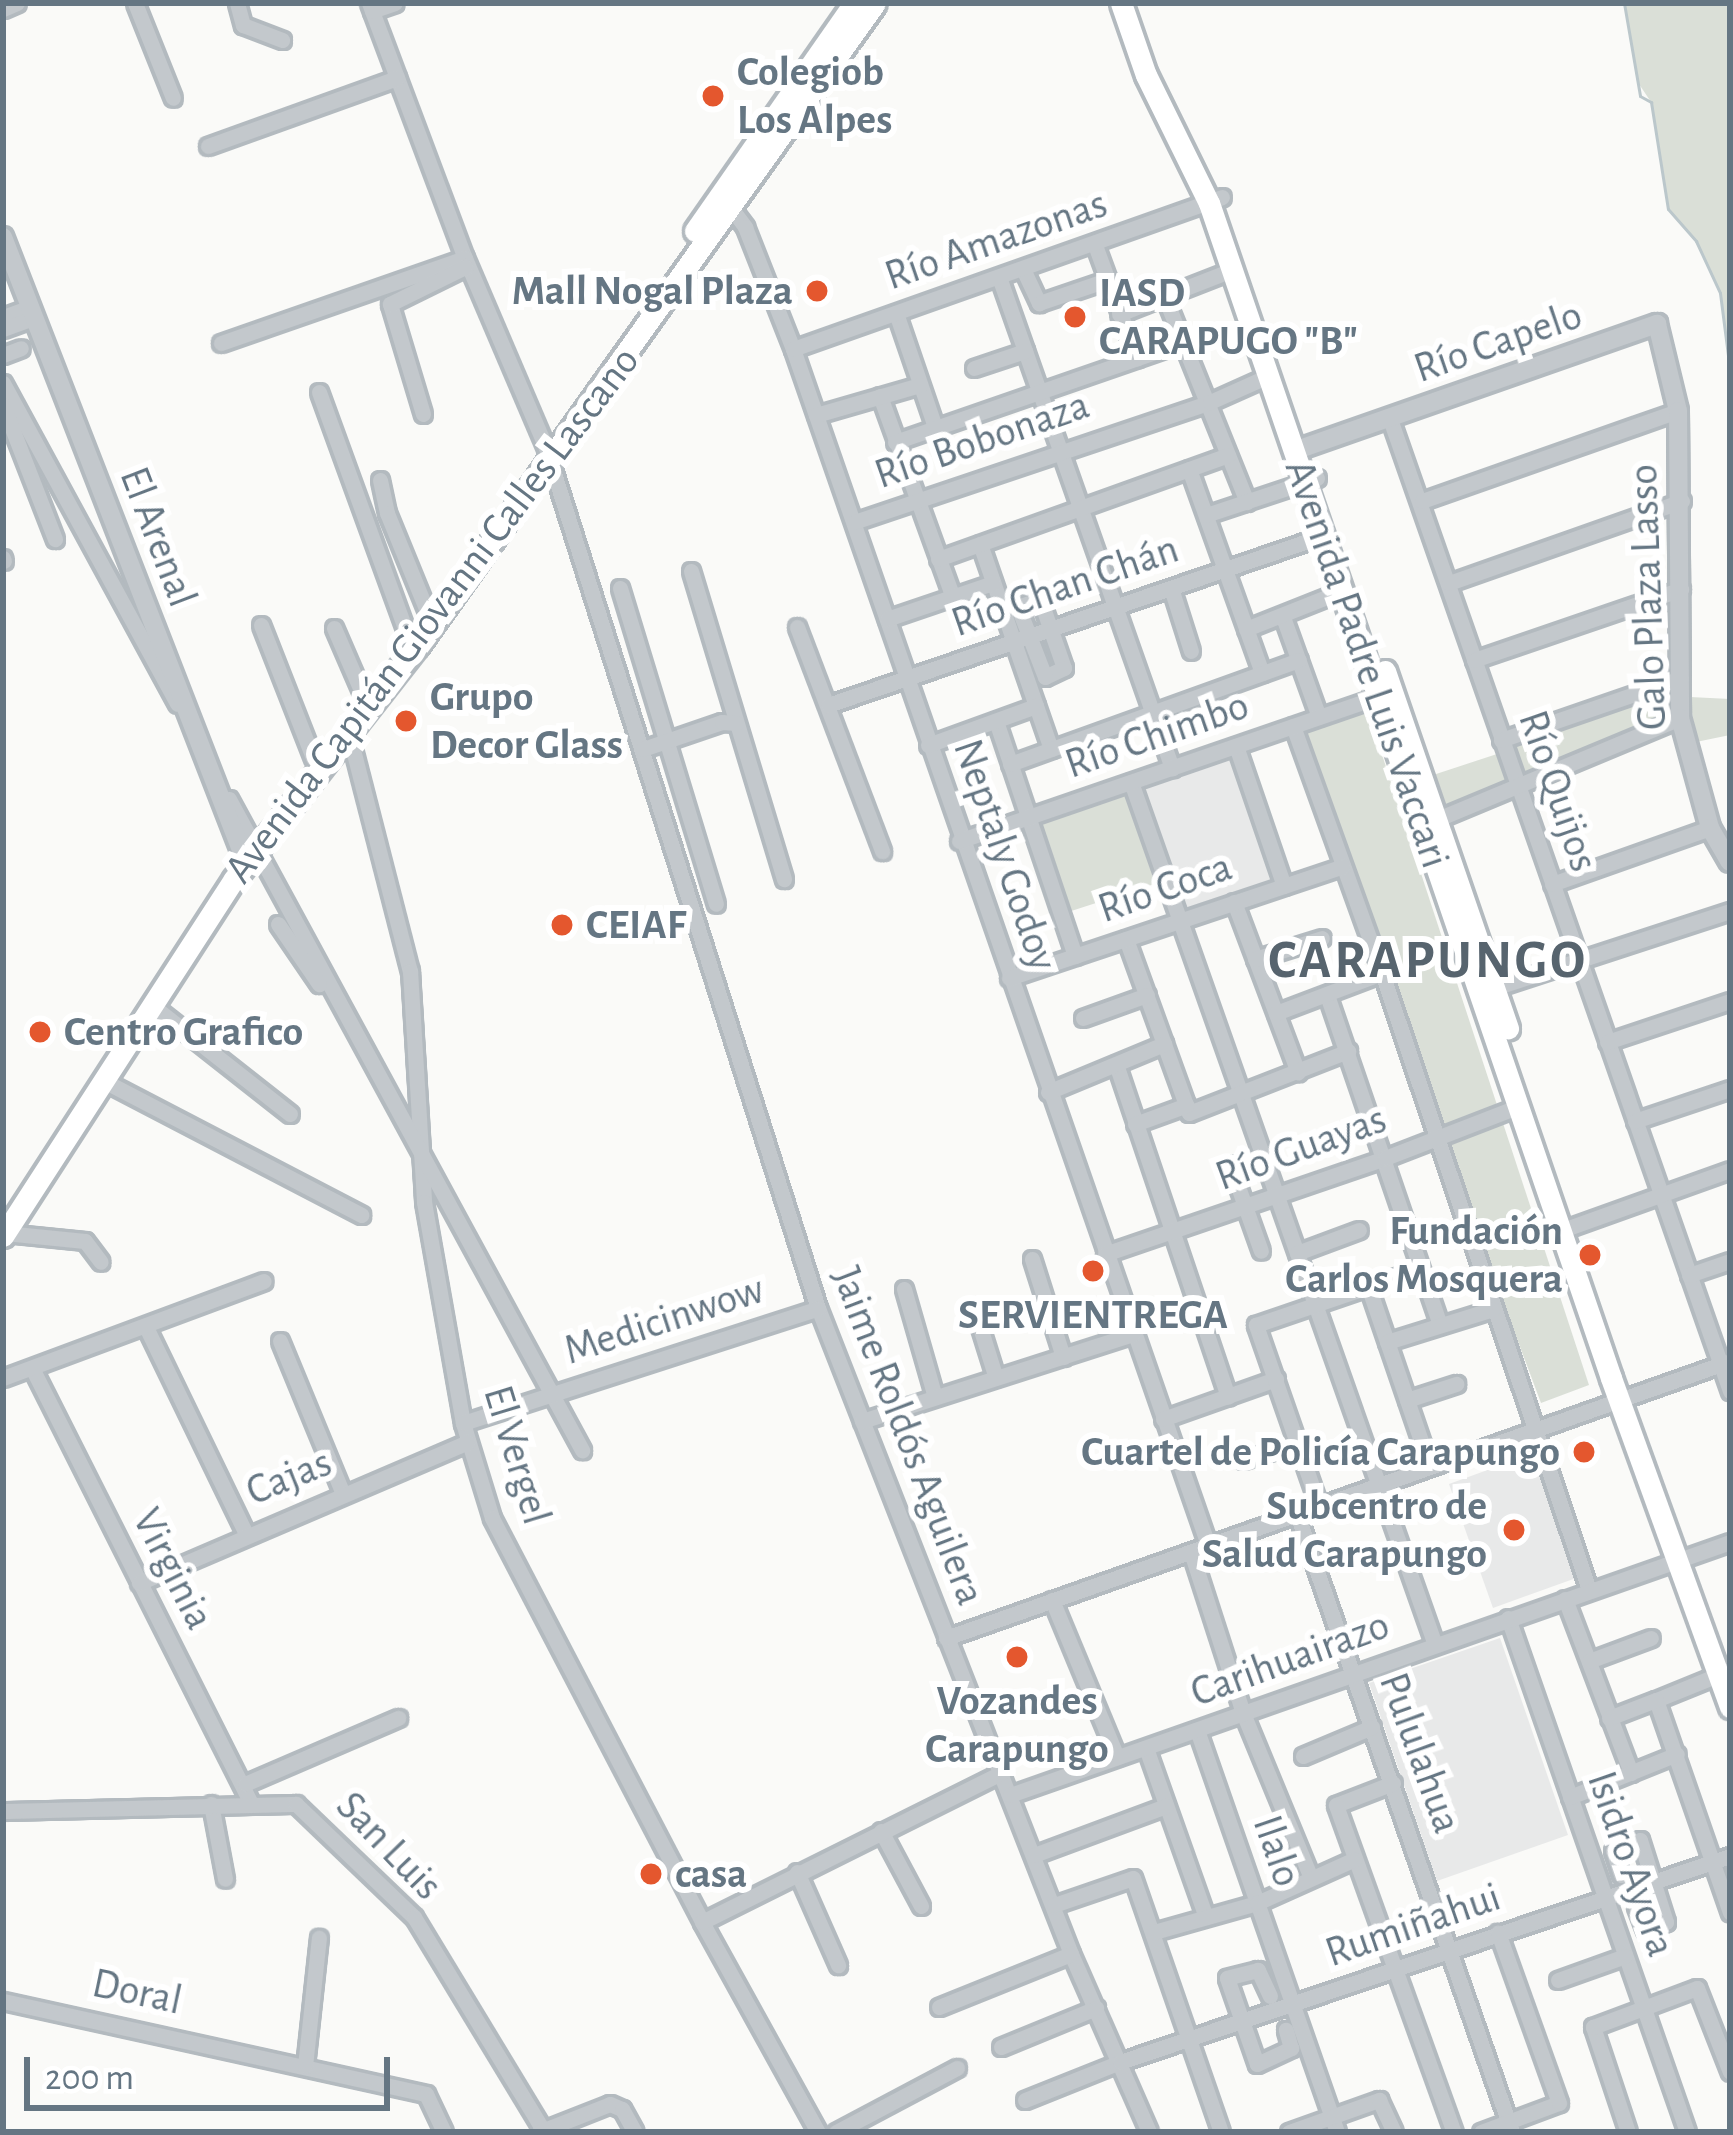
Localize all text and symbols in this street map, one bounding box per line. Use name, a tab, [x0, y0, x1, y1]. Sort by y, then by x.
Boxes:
place label: Colegiob Los Alpes	[737, 47, 892, 146]
marker: Colegiob Los Alpes	[700, 83, 726, 109]
street label: Río Amazonas	[878, 179, 1114, 301]
place label: Mall Nogal Plaza	[512, 266, 793, 316]
place label: IASD CARAPUGO "B"	[1099, 268, 1358, 366]
marker: Mall Nogal Plaza	[804, 278, 830, 304]
street label: Río Capelo	[1408, 290, 1588, 394]
marker: IASD CARAPUGO "B"	[1062, 304, 1088, 330]
street label: Avenida Capitán Giovanni Calles Lascano	[214, 337, 650, 893]
street label: Río Bobonaza	[868, 380, 1096, 500]
street label: Avenida Padre Luis Vaccari	[1273, 453, 1461, 875]
street label: El Arenal	[108, 460, 208, 614]
street label: Galo Plaza Lasso	[1618, 463, 1678, 731]
street label: Río Chan Chán	[945, 524, 1185, 648]
place label: Grupo Decor Glass	[430, 672, 623, 771]
street label: Río Chimbo	[1059, 680, 1255, 790]
street label: Río Quijos	[1507, 704, 1609, 878]
marker: Grupo Decor Glass	[393, 708, 419, 734]
street label: Neptaly Godoy	[942, 733, 1068, 977]
street label: Río Coca	[1092, 842, 1238, 934]
place label: CEIAF	[586, 900, 686, 950]
marker: CEIAF	[549, 912, 575, 938]
district label: CARAPUNGO	[1268, 929, 1588, 993]
place label: Centro Grafico	[64, 1007, 303, 1057]
marker: Centro Grafico	[27, 1019, 53, 1045]
street label: Río Guayas	[1209, 1094, 1393, 1202]
place label: Fundación Carlos Mosquera	[1285, 1206, 1563, 1304]
marker: Fundación Carlos Mosquera	[1574, 1239, 1606, 1271]
marker: SERVIENTREGA	[1080, 1258, 1106, 1284]
street label: Jaime Roldós Aguilera	[820, 1260, 996, 1612]
street label: Medicinwow	[558, 1264, 770, 1376]
place label: SERVIENTREGA	[958, 1290, 1228, 1340]
street label: El Vergel	[472, 1380, 562, 1530]
place label: Cuartel de Policía Carapungo	[1081, 1427, 1560, 1477]
street label: Cajas	[239, 1437, 339, 1517]
marker: Cuartel de Policía Carapungo	[1571, 1439, 1597, 1465]
place label: Subcentro de Salud Carapungo	[1202, 1481, 1487, 1580]
street label: Virginia	[121, 1500, 225, 1638]
marker: Subcentro de Salud Carapungo	[1498, 1514, 1530, 1546]
street label: Carihuairazo	[1184, 1600, 1396, 1718]
marker: Vozandes Carapungo	[1004, 1644, 1030, 1670]
street label: Pululahua	[1368, 1666, 1472, 1840]
place label: Vozandes Carapungo	[925, 1676, 1109, 1774]
street label: Isidro Ayora	[1576, 1765, 1686, 1963]
street label: San Luis	[325, 1781, 453, 1911]
street label: Ilalo	[1241, 1809, 1313, 1893]
place label: casa	[675, 1849, 747, 1899]
marker: casa	[638, 1861, 664, 1887]
street label: Rumiñahui	[1319, 1872, 1507, 1978]
street label: Doral	[88, 1958, 186, 2026]
scale bar	[30, 2033, 396, 2107]
text: 200 m	[45, 2060, 134, 2096]

